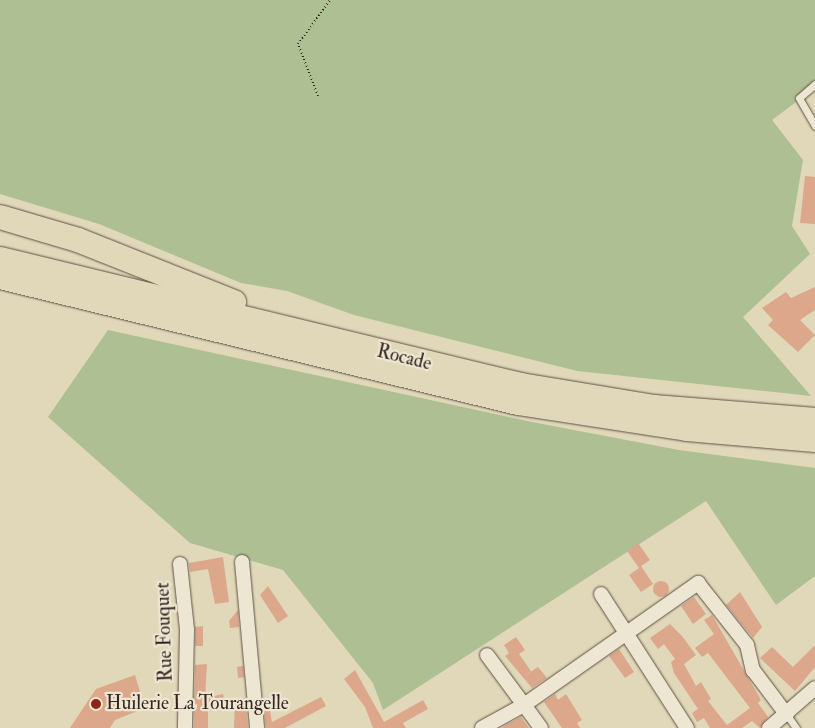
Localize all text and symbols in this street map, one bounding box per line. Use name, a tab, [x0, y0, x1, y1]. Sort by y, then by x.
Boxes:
street label: Rocade	[374, 340, 434, 376]
street label: Rue Fouquet	[152, 582, 178, 682]
place label: Huilerie La Tourangelle	[106, 693, 289, 715]
marker: Huilerie La Tourangelle	[90, 698, 102, 710]

